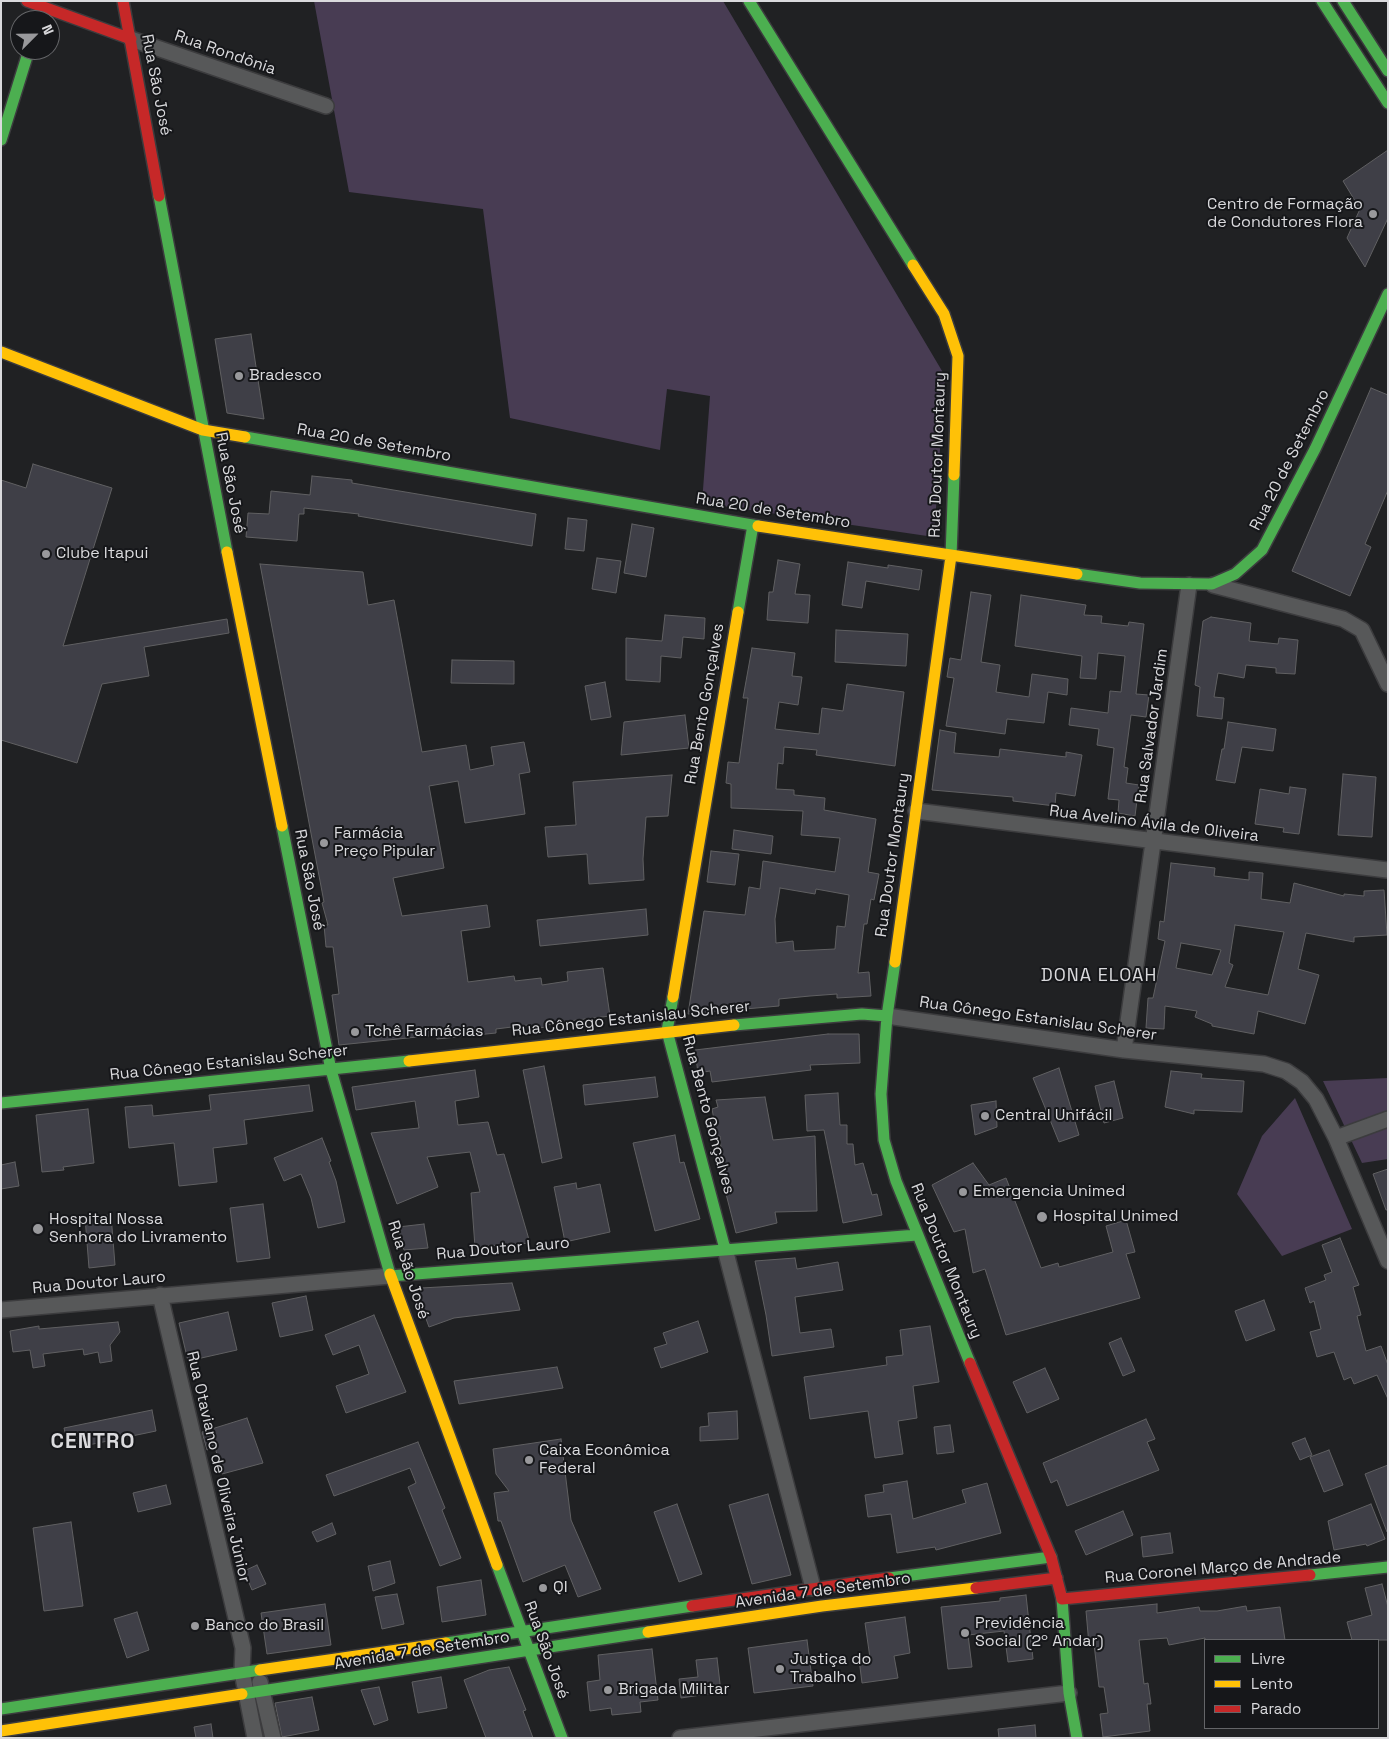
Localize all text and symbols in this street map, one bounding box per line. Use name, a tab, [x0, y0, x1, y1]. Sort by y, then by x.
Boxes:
north arrow	[10, 10, 60, 60]
text: N	[38, 22, 58, 37]
street label: Rua Rondônia	[172, 27, 278, 79]
street label: Rua São José	[137, 33, 175, 137]
place label: Centro de Formação de Condutores Flora	[1207, 195, 1363, 233]
marker: Centro de Formação de Condutores Flora	[1367, 208, 1379, 220]
place label: Bradesco	[249, 366, 322, 386]
marker: Bradesco	[233, 370, 245, 382]
street label: Rua Doutor Montaury	[926, 372, 950, 538]
street label: Rua 20 de Setembro	[1246, 386, 1334, 534]
street label: Rua 20 de Setembro	[295, 420, 453, 466]
street label: Rua São José	[211, 431, 249, 535]
street label: Rua 20 de Setembro	[694, 489, 852, 533]
place label: Clube Itapui	[56, 544, 148, 564]
marker: Clube Itapui	[40, 548, 52, 560]
street label: Rua Bento Gonçalves	[681, 622, 729, 786]
street label: Rua Salvador Jardim	[1132, 647, 1172, 805]
street label: Rua Doutor Montaury	[872, 772, 914, 938]
street label: Rua Avelino Ávila de Oliveira	[1048, 802, 1260, 846]
place label: Farmácia Preço Pipular	[334, 824, 435, 862]
street label: Rua São José	[290, 828, 328, 932]
marker: Farmácia Preço Pipular	[318, 837, 330, 849]
district label: DONA ELOAH	[1039, 965, 1159, 987]
street label: Rua Cônego Estanislau Scherer	[918, 993, 1158, 1045]
street label: Rua Cônego Estanislau Scherer	[511, 997, 751, 1041]
place label: Tchê Farmácias	[365, 1022, 483, 1042]
marker: Tchê Farmácias	[349, 1026, 361, 1038]
street label: Rua Bento Gonçalves	[678, 1034, 738, 1196]
street label: Rua Cônego Estanislau Scherer	[109, 1041, 349, 1085]
place label: Central Unifácil	[995, 1106, 1112, 1126]
marker: Central Unifácil	[979, 1110, 991, 1122]
street label: Rua Doutor Montaury	[906, 1181, 986, 1341]
place label: Emergencia Unimed	[973, 1182, 1125, 1202]
marker: Emergencia Unimed	[957, 1186, 969, 1198]
place label: Hospital Unimed	[1053, 1207, 1179, 1227]
place label: Hospital Nossa Senhora do Livramento	[49, 1210, 227, 1248]
marker: Hospital Unimed	[1035, 1210, 1049, 1224]
street label: Rua São José	[383, 1218, 433, 1322]
marker: Hospital Nossa Senhora do Livramento	[31, 1222, 45, 1236]
street label: Rua Doutor Lauro	[436, 1234, 570, 1264]
street label: Rua Doutor Lauro	[32, 1268, 166, 1298]
street label: Rua Otaviano de Oliveira Júnior	[182, 1349, 254, 1585]
district label: CENTRO	[50, 1429, 136, 1455]
place label: Caixa Econômica Federal	[539, 1441, 670, 1479]
marker: Caixa Econômica Federal	[523, 1454, 535, 1466]
street label: Rua Coronel Março de Andrade	[1104, 1548, 1342, 1588]
street label: Avenida 7 de Setembro	[734, 1569, 912, 1613]
place label: QI	[553, 1578, 568, 1598]
marker: QI	[537, 1582, 549, 1594]
street label: Rua São José	[519, 1598, 573, 1702]
place label: Previdência Social (2º Andar)	[975, 1614, 1104, 1652]
place label: Banco do Brasil	[205, 1616, 324, 1636]
marker: Banco do Brasil	[189, 1620, 201, 1632]
marker: Previdência Social (2º Andar)	[959, 1627, 971, 1639]
street label: Avenida 7 de Setembro	[333, 1628, 511, 1674]
legend	[1204, 1639, 1379, 1729]
text: Livre	[1251, 1649, 1285, 1668]
place label: Justiça do Trabalho	[790, 1650, 871, 1688]
marker: Justiça do Trabalho	[774, 1663, 786, 1675]
text: Lento	[1251, 1674, 1293, 1693]
place label: Brigada Militar	[618, 1680, 730, 1700]
marker: Brigada Militar	[602, 1684, 614, 1696]
text: Parado	[1251, 1699, 1301, 1718]

